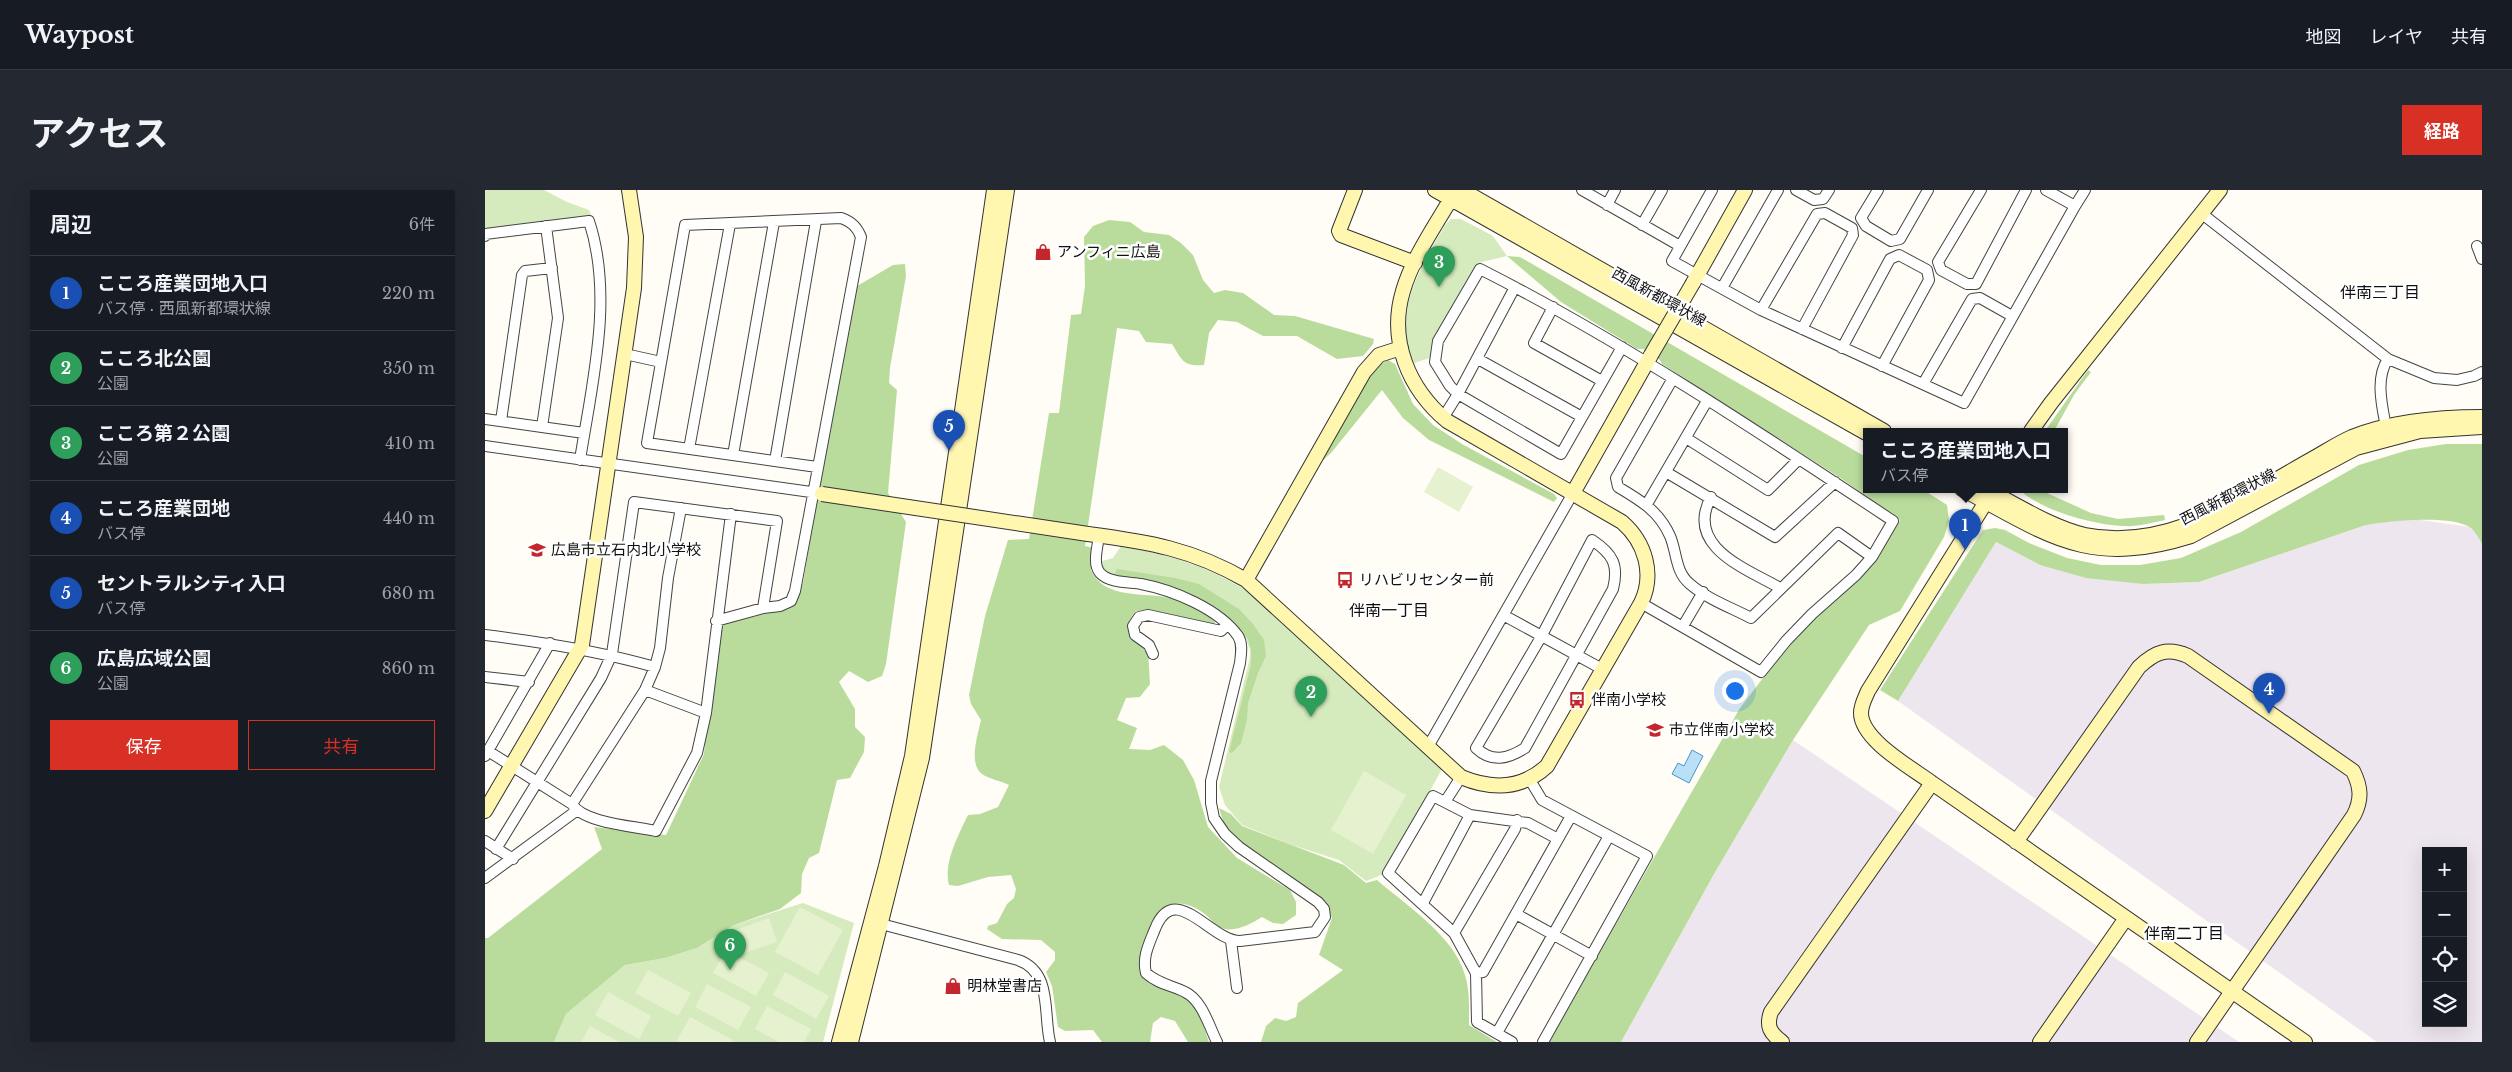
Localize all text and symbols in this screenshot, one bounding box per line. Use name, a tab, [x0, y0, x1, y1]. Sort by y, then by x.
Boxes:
text: Waypost	[25, 20, 134, 49]
text: 地図	[2306, 26, 2342, 48]
text: レイヤ	[2370, 26, 2423, 48]
text: 共有	[2451, 26, 2487, 48]
button: 経路	[2402, 105, 2482, 155]
text: アクセス	[30, 112, 168, 155]
text: 周辺	[50, 212, 92, 238]
text: 6件	[409, 214, 435, 234]
shop icon: アンフィニ広島	[1033, 242, 1053, 262]
place label: アンフィニ広島	[1057, 242, 1161, 261]
pin: 3	[1423, 246, 1455, 287]
street label: 西風新都環状線	[1609, 263, 1710, 330]
text: こころ産業団地入口	[97, 272, 268, 295]
district label: 伴南三丁目	[2340, 282, 2420, 302]
text: 1	[63, 283, 69, 303]
text: 220 m	[382, 283, 435, 303]
text: バス停 · 西風新都環状線	[97, 298, 271, 318]
text: こころ北公園	[97, 347, 211, 370]
text: 2	[61, 358, 71, 378]
text: 350 m	[383, 358, 435, 378]
text: 公園	[97, 373, 129, 393]
pin: 5	[933, 410, 965, 451]
text: こころ第２公園	[97, 422, 230, 445]
popup	[1863, 428, 2068, 493]
text: 3	[61, 433, 71, 453]
text: 410 m	[385, 433, 435, 453]
text: こころ産業団地入口	[1880, 439, 2051, 462]
text: 公園	[97, 448, 129, 468]
street label: 西風新都環状線	[2177, 464, 2279, 529]
text: バス停	[1880, 465, 1928, 485]
text: こころ産業団地	[97, 497, 230, 520]
text: 4	[61, 508, 71, 528]
text: 440 m	[383, 508, 435, 528]
pin: 1	[1949, 509, 1981, 550]
text: バス停	[97, 523, 145, 543]
school or university icon: 広島市立石内北小学校	[527, 540, 547, 560]
place label: 広島市立石内北小学校	[551, 540, 701, 559]
bus stop icon: リハビリセンター前	[1335, 570, 1355, 590]
place label: リハビリセンター前	[1359, 570, 1494, 589]
text: セントラルシティ入口	[97, 572, 286, 595]
text: 5	[61, 583, 71, 603]
text: 680 m	[382, 583, 435, 603]
text: バス停	[97, 598, 145, 618]
district label: 伴南一丁目	[1349, 600, 1429, 620]
text: 広島広域公園	[97, 647, 211, 670]
text: 6	[61, 658, 71, 678]
text: 860 m	[382, 658, 435, 678]
text: 公園	[97, 673, 129, 693]
pin: 4	[2253, 673, 2285, 714]
pin: 2	[1295, 676, 1327, 717]
your location	[1722, 678, 1748, 704]
bus stop icon: 伴南小学校	[1567, 690, 1587, 710]
place label: 伴南小学校	[1591, 690, 1666, 709]
button: 保存	[50, 720, 238, 770]
button: 共有	[248, 720, 435, 770]
school or university icon: 市立伴南小学校	[1645, 720, 1665, 740]
place label: 市立伴南小学校	[1669, 720, 1774, 739]
map controls	[2422, 847, 2467, 1027]
button: +	[2422, 847, 2467, 892]
button: −	[2422, 892, 2467, 937]
district label: 伴南二丁目	[2144, 923, 2224, 943]
pin: 6	[714, 929, 746, 970]
button: locate	[2422, 937, 2467, 982]
shop icon: 明林堂書店	[943, 976, 963, 996]
place label: 明林堂書店	[967, 976, 1042, 995]
button: layers	[2422, 982, 2467, 1027]

